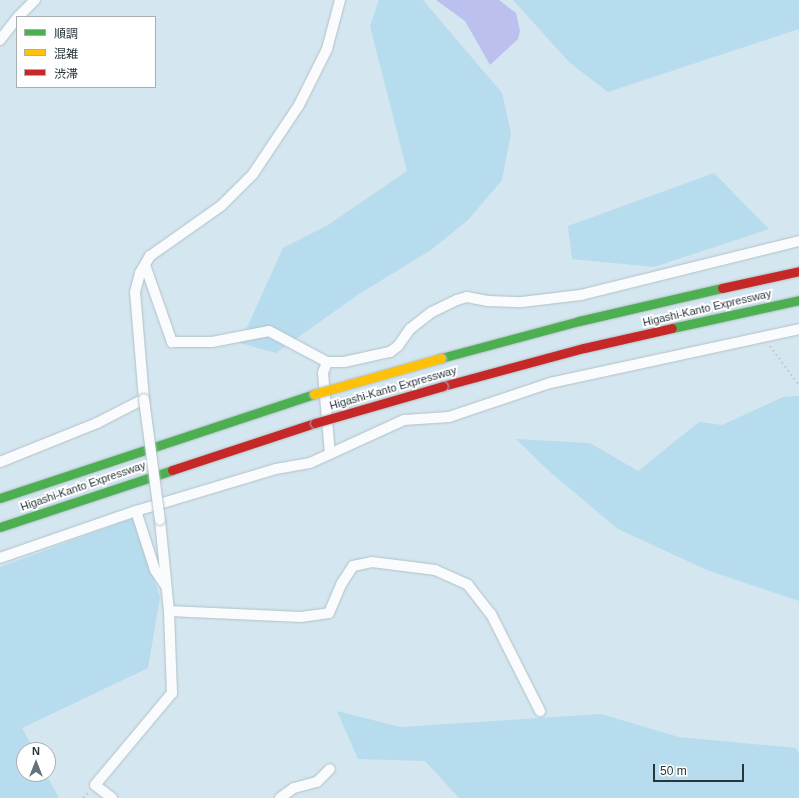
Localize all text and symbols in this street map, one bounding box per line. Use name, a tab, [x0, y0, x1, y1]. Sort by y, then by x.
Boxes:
legend	[16, 16, 156, 88]
text: 順調	[54, 27, 78, 41]
text: 混雑	[54, 47, 78, 61]
text: 渋滞	[54, 67, 78, 81]
street label: Higashi-Kanto Expressway	[641, 287, 773, 329]
street label: Higashi-Kanto Expressway	[328, 364, 458, 412]
street label: Higashi-Kanto Expressway	[19, 458, 147, 514]
north arrow	[16, 742, 56, 782]
text: N	[32, 745, 40, 757]
scale bar	[655, 756, 746, 782]
text: 50 m	[660, 764, 687, 778]

